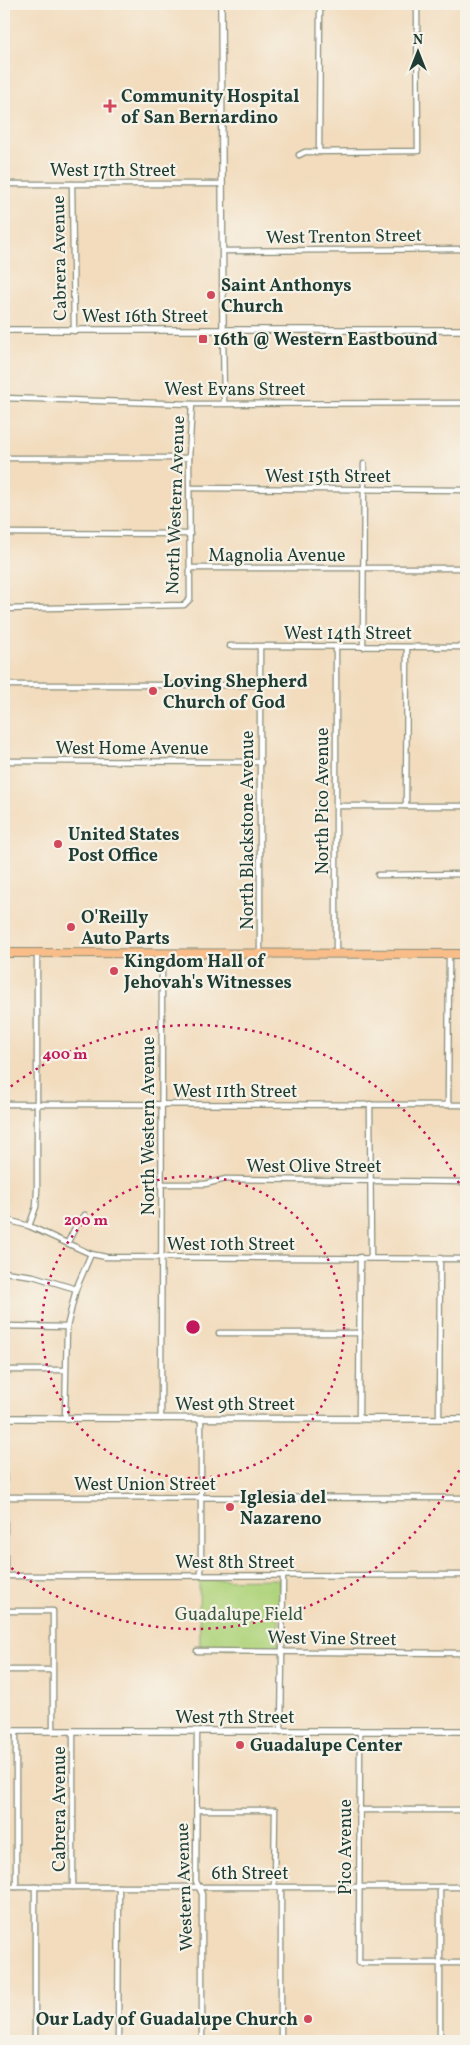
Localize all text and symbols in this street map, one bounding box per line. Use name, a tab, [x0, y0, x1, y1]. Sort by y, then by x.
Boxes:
north arrow	[392, 28, 442, 78]
text: N	[413, 31, 423, 50]
place label: Community Hospital of San Bernardino	[121, 85, 300, 131]
marker: Community Hospital of San Bernardino	[103, 99, 117, 113]
street label: West 17th Street	[50, 159, 176, 184]
street label: Cabrera Avenue	[47, 195, 74, 321]
street label: West Trenton Street	[266, 224, 422, 251]
place label: Saint Anthonys Church	[221, 274, 352, 320]
marker: Saint Anthonys Church	[205, 289, 217, 301]
street label: West 16th Street	[82, 305, 208, 330]
place label: 16th @ Western Eastbound	[213, 328, 438, 353]
marker: 16th @ Western Eastbound	[197, 333, 209, 345]
street label: West Evans Street	[164, 378, 306, 403]
street label: North Western Avenue	[161, 415, 192, 595]
street label: West 15th Street	[265, 465, 391, 490]
street label: Magnolia Avenue	[208, 544, 346, 569]
street label: West 14th Street	[284, 622, 412, 647]
place label: Loving Shepherd Church of God	[163, 670, 308, 716]
marker: Loving Shepherd Church of God	[147, 685, 159, 697]
street label: North Pico Avenue	[311, 727, 336, 875]
street label: North Blackstone Avenue	[236, 730, 261, 930]
street label: West Home Avenue	[56, 737, 208, 762]
place label: United States Post Office	[68, 823, 180, 869]
marker: United States Post Office	[52, 838, 64, 850]
place label: O'Reilly Auto Parts	[81, 906, 170, 952]
marker: O'Reilly Auto Parts	[65, 921, 77, 933]
place label: Kingdom Hall of Jehovah's Witnesses	[123, 950, 292, 996]
marker: Kingdom Hall of Jehovah's Witnesses	[108, 965, 120, 977]
street label: North Western Avenue	[137, 1037, 162, 1215]
text: 400 m	[43, 1045, 88, 1066]
street label: West 11th Street	[173, 1080, 297, 1105]
street label: West Olive Street	[246, 1155, 382, 1180]
text: 200 m	[64, 1211, 108, 1232]
street label: West 10th Street	[167, 1233, 295, 1258]
centre of rings	[184, 1318, 202, 1336]
street label: West 9th Street	[175, 1393, 295, 1418]
street label: West Union Street	[74, 1473, 216, 1498]
place label: Iglesia del Nazareno	[240, 1486, 326, 1532]
marker: Iglesia del Nazareno	[224, 1501, 236, 1513]
street label: West 8th Street	[175, 1551, 295, 1576]
park label: Guadalupe Field	[175, 1603, 303, 1628]
street label: West Vine Street	[267, 1626, 397, 1653]
street label: West 7th Street	[175, 1706, 295, 1731]
place label: Guadalupe Center	[250, 1734, 403, 1759]
marker: Guadalupe Center	[234, 1739, 246, 1751]
street label: Cabrera Avenue	[48, 1746, 73, 1872]
street label: Pico Avenue	[334, 1799, 359, 1895]
street label: Western Avenue	[171, 1822, 200, 1951]
street label: 6th Street	[212, 1862, 288, 1887]
place label: Our Lady of Guadalupe Church	[36, 2008, 298, 2033]
marker: Our Lady of Guadalupe Church	[302, 2013, 314, 2025]

